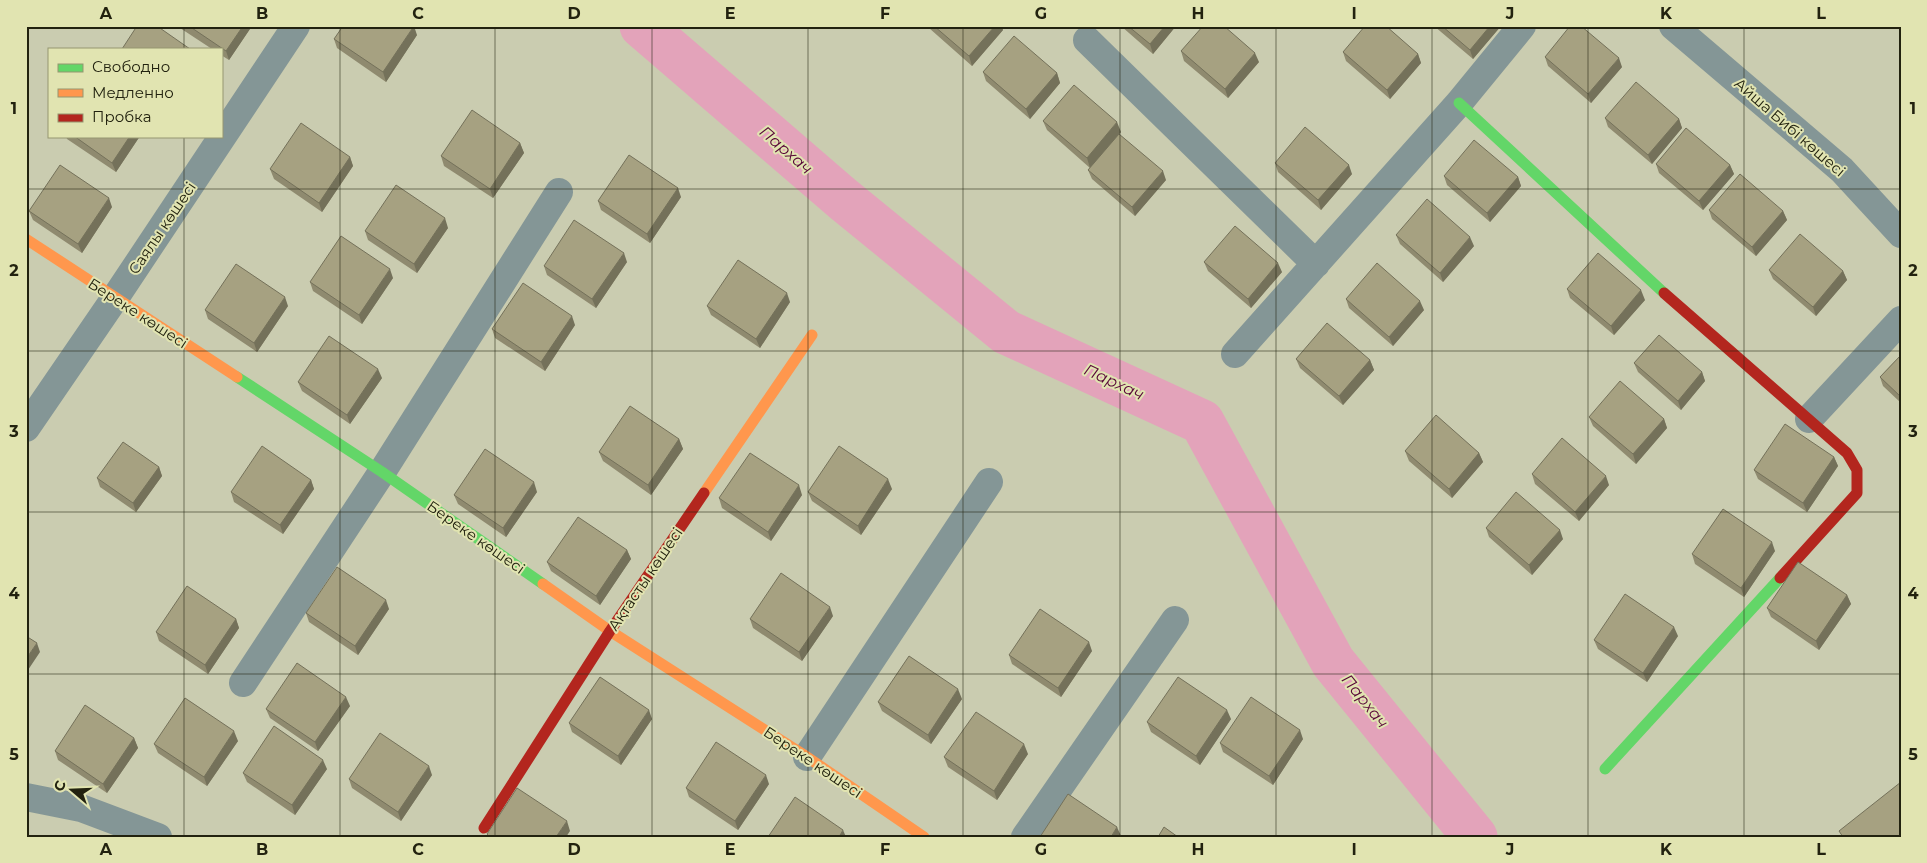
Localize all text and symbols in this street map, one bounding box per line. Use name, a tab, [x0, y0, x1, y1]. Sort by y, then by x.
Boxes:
text: A	[99, 4, 113, 23]
text: B	[256, 4, 268, 23]
text: C	[412, 4, 424, 23]
text: D	[567, 4, 581, 23]
text: E	[725, 4, 735, 23]
text: F	[880, 4, 890, 23]
text: G	[1035, 4, 1047, 23]
text: H	[1192, 4, 1204, 23]
text: I	[1351, 4, 1357, 23]
text: J	[1505, 4, 1514, 23]
text: K	[1660, 4, 1673, 23]
text: L	[1816, 4, 1826, 23]
legend	[48, 48, 222, 138]
text: Свободно	[92, 57, 170, 76]
street label: Айша Бибі көшесі	[1731, 74, 1849, 180]
text: Медленно	[92, 83, 174, 102]
text: 1	[11, 99, 17, 118]
text: 1	[1910, 99, 1916, 118]
text: Пробка	[92, 107, 151, 126]
water label: Пархач	[756, 122, 816, 178]
street label: Саялы көшесі	[124, 178, 200, 278]
text: 2	[9, 261, 19, 280]
text: 2	[1908, 261, 1918, 280]
street label: Береке көшесі	[85, 274, 191, 352]
water label: Пархач	[1081, 360, 1147, 404]
text: 3	[8, 422, 19, 441]
text: 3	[1907, 422, 1918, 441]
street label: Береке көшесі	[423, 496, 529, 578]
street label: Ақтасты көшесі	[603, 524, 687, 634]
text: 4	[8, 584, 20, 603]
text: 4	[1907, 584, 1919, 603]
water label: Пархач	[1338, 670, 1392, 732]
street label: Береке көшесі	[760, 722, 866, 802]
text: 5	[9, 745, 19, 764]
text: 5	[1908, 745, 1918, 764]
north arrow	[48, 766, 98, 816]
text: С	[50, 778, 70, 794]
text: A	[99, 840, 113, 859]
text: B	[256, 840, 268, 859]
text: C	[412, 840, 424, 859]
text: D	[567, 840, 581, 859]
text: E	[725, 840, 735, 859]
text: F	[880, 840, 890, 859]
text: G	[1035, 840, 1047, 859]
text: H	[1192, 840, 1204, 859]
text: I	[1351, 840, 1357, 859]
text: J	[1505, 840, 1514, 859]
text: K	[1660, 840, 1673, 859]
text: L	[1816, 840, 1826, 859]

